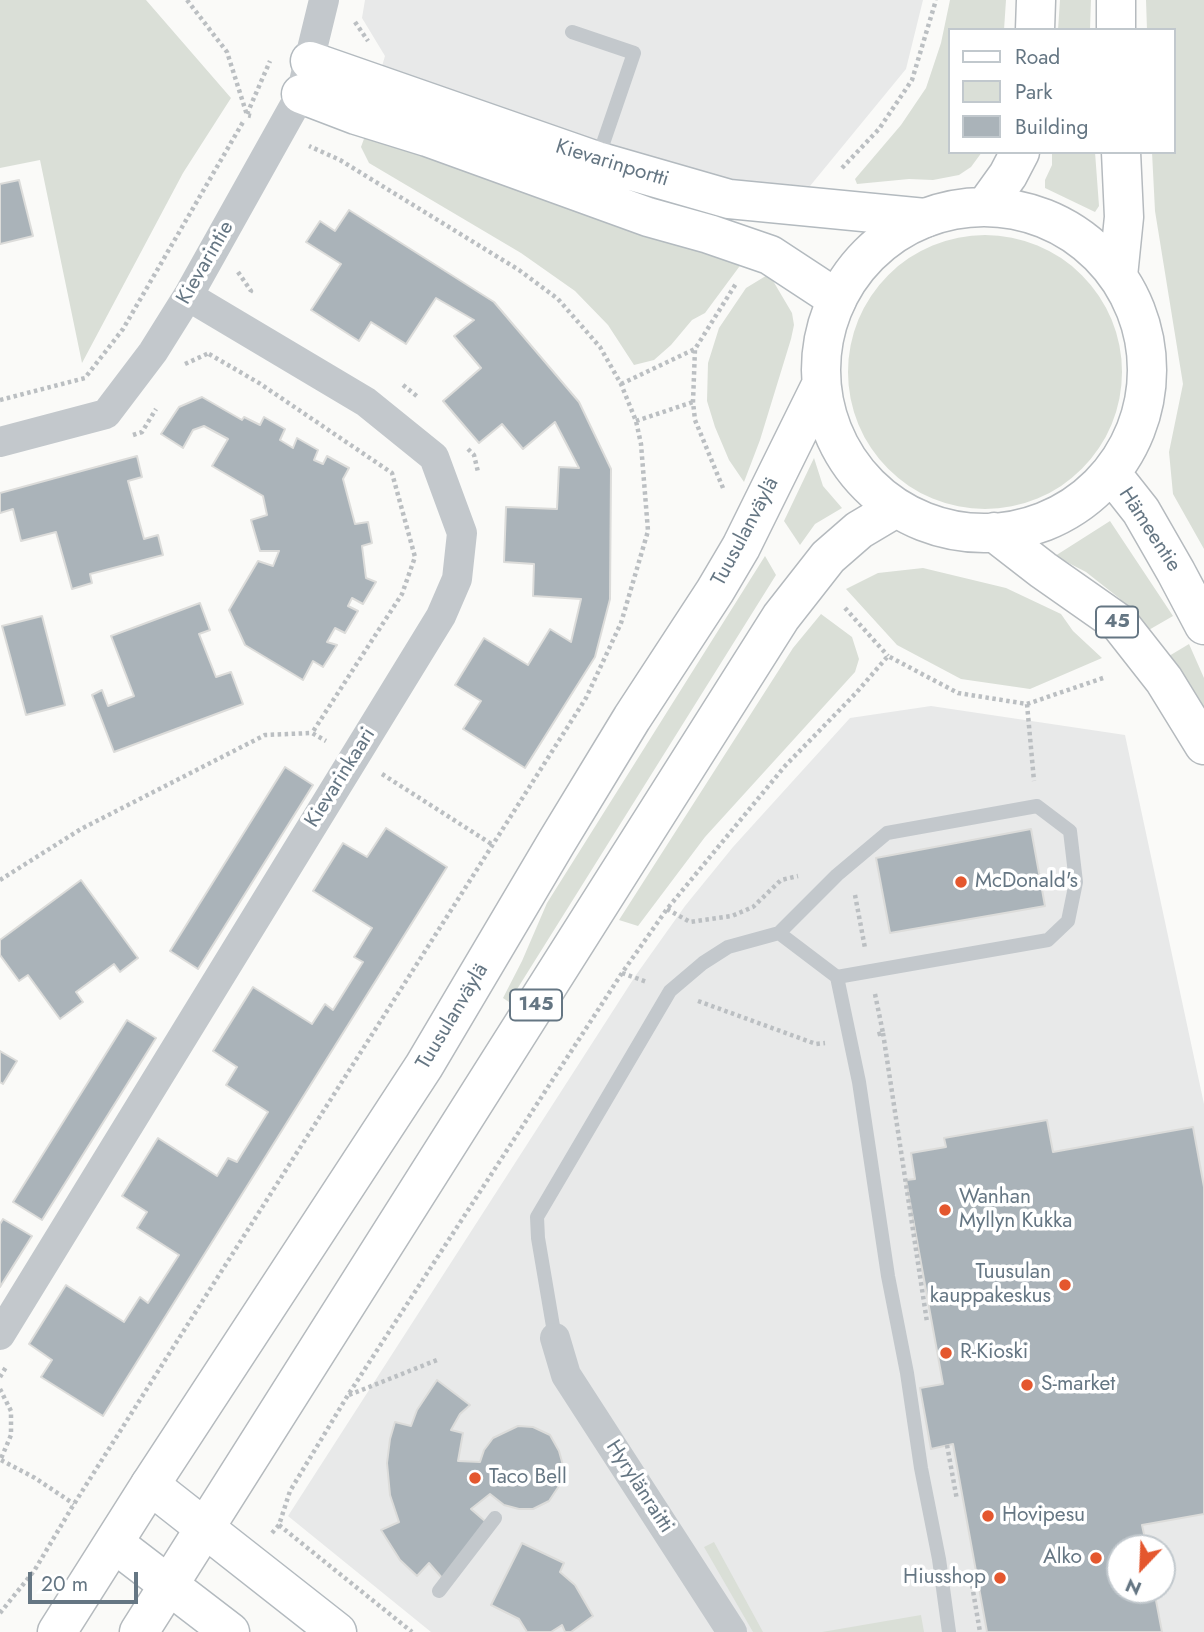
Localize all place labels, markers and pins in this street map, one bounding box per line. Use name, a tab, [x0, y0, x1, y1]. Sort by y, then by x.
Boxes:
place label: McDonald's	[975, 869, 1078, 895]
marker: McDonald's	[953, 874, 969, 890]
place label: Wanhan Myllyn Kukka	[959, 1185, 1072, 1235]
marker: Wanhan Myllyn Kukka	[937, 1202, 953, 1218]
place label: Tuusulan kauppakeskus	[930, 1260, 1051, 1310]
marker: Tuusulan kauppakeskus	[1057, 1277, 1073, 1293]
place label: R-Kioski	[960, 1340, 1028, 1366]
marker: R-Kioski	[938, 1345, 954, 1361]
place label: S-market	[1041, 1372, 1115, 1398]
marker: S-market	[1019, 1377, 1035, 1393]
place label: Taco Bell	[489, 1465, 567, 1491]
marker: Taco Bell	[467, 1470, 483, 1486]
place label: Hovipesu	[1002, 1503, 1085, 1529]
marker: Hovipesu	[980, 1508, 996, 1524]
place label: Alko	[1043, 1545, 1082, 1571]
marker: Alko	[1088, 1550, 1104, 1566]
place label: Hiusshop	[903, 1565, 986, 1591]
marker: Hiusshop	[992, 1570, 1008, 1586]

